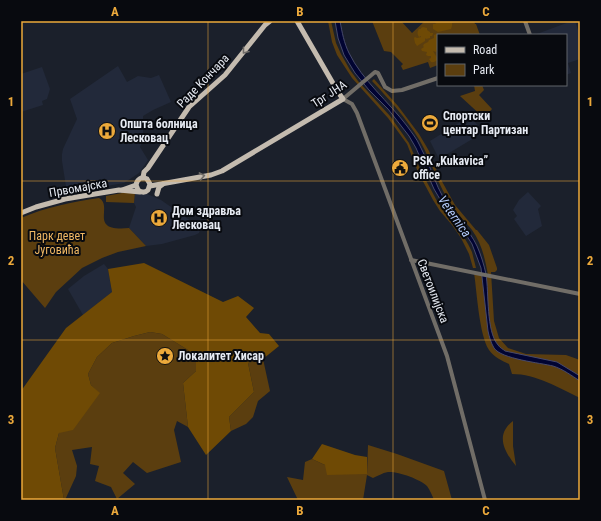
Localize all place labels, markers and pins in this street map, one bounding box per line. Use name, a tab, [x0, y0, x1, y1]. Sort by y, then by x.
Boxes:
place label: Спортски центар Партизан	[443, 109, 528, 137]
sports icon: Спортски центар Партизан	[420, 113, 440, 133]
place label: Општа болница Лесковац	[120, 117, 198, 145]
hospital icon: Општа болница Лесковац	[97, 121, 117, 141]
place label: PSK „Kukavica” office	[413, 154, 488, 182]
public building icon: PSK „Kukavica” office	[390, 158, 410, 178]
place label: Дом здравља Лесковац	[172, 204, 241, 232]
hospital icon: Дом здравља Лесковац	[149, 208, 169, 228]
place icon: Локалитет Хисар	[155, 346, 175, 366]
place label: Локалитет Хисар	[178, 349, 264, 363]

